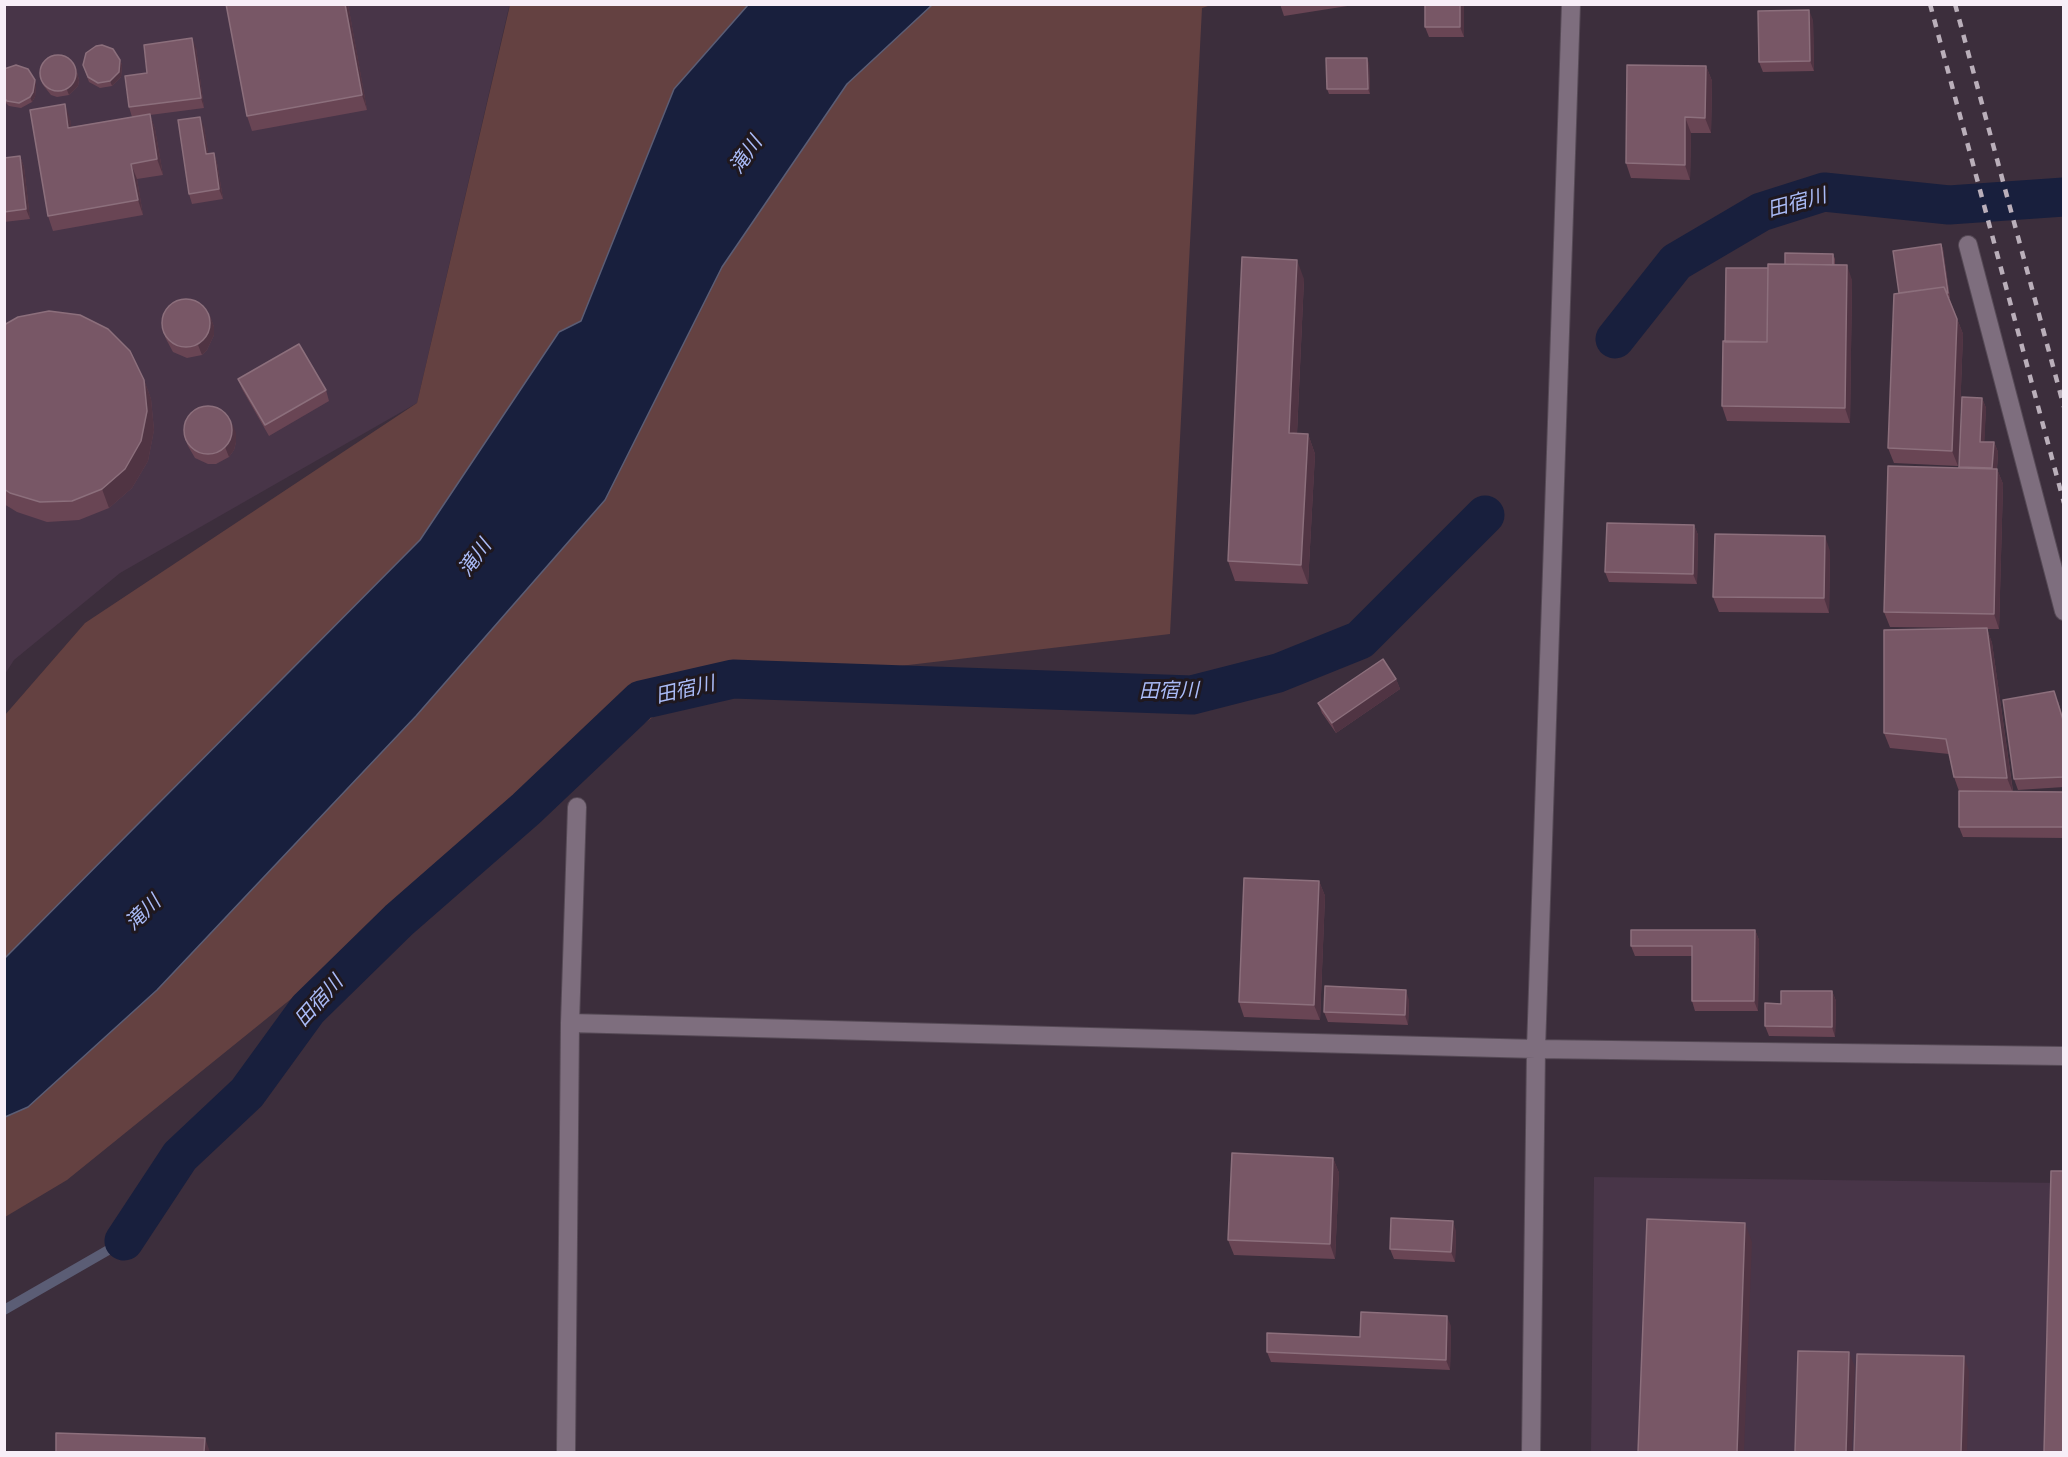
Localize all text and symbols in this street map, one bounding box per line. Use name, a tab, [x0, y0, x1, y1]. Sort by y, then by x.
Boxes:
water label: 滝川	[725, 132, 767, 178]
water label: 田宿川	[1765, 184, 1829, 222]
water label: 滝川	[454, 535, 496, 581]
water label: 田宿川	[653, 672, 717, 708]
water label: 田宿川	[1139, 678, 1199, 704]
water label: 滝川	[120, 890, 166, 936]
water label: 田宿川	[290, 971, 348, 1031]

